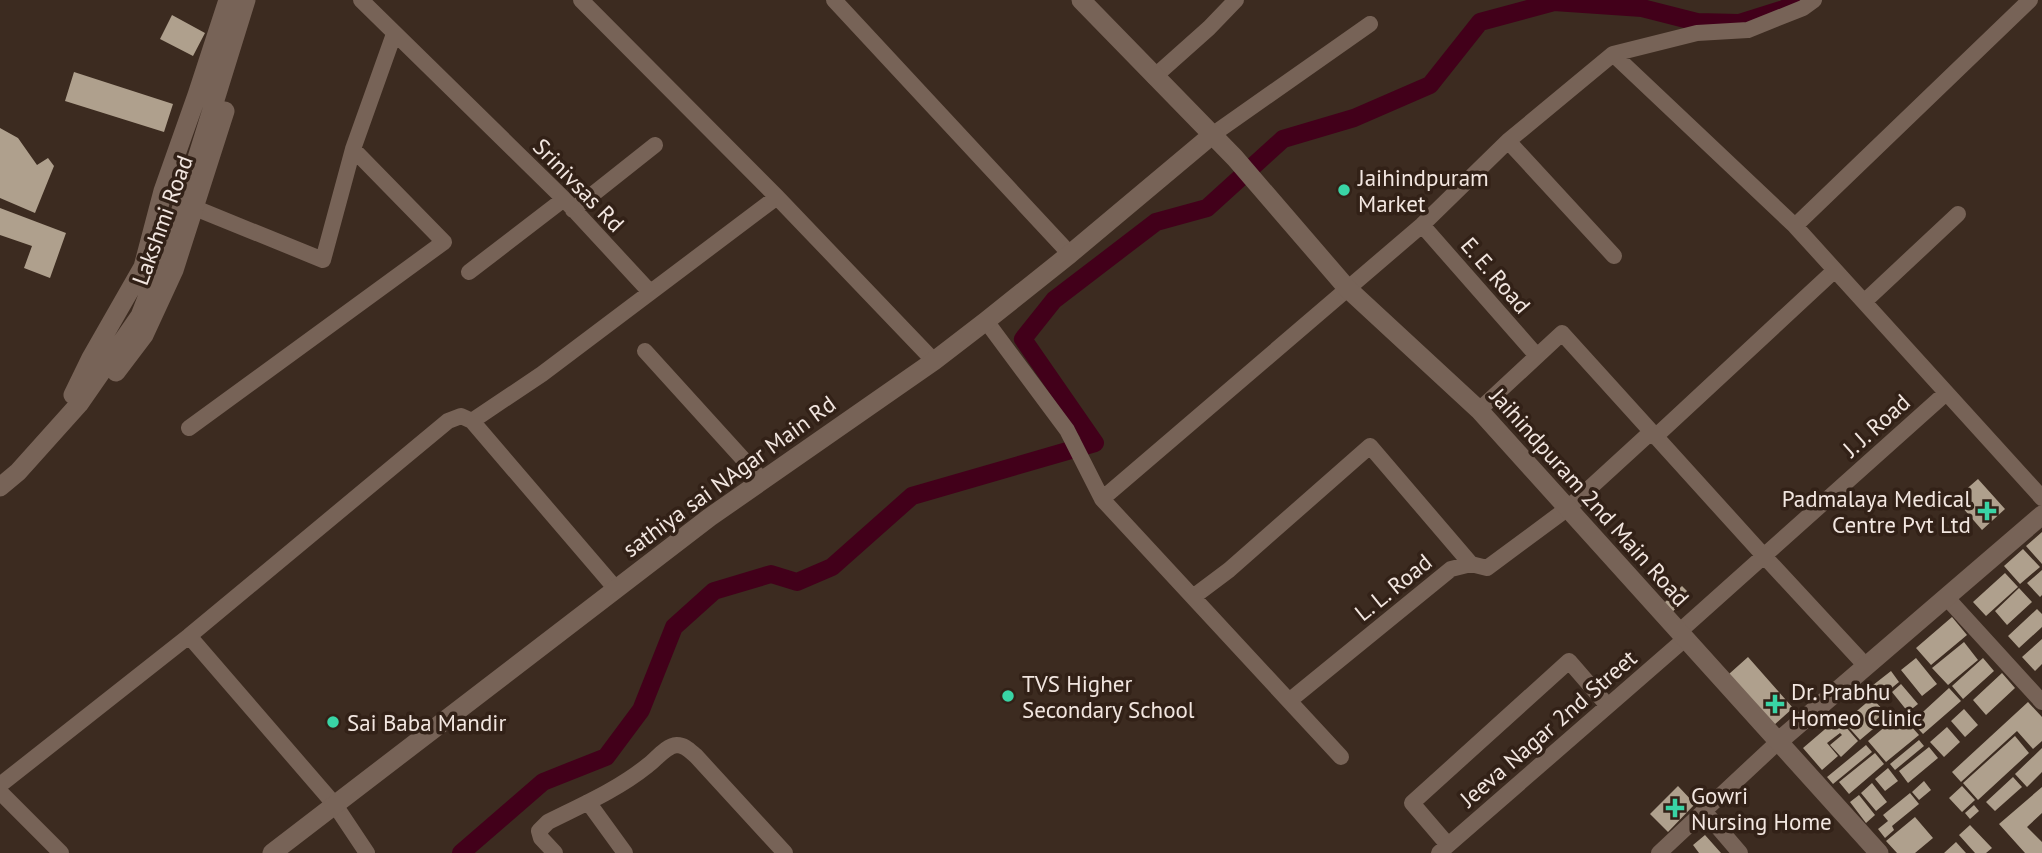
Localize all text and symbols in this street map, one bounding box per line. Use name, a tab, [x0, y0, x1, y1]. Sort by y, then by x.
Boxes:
street label: Srinivsas Rd	[527, 132, 631, 238]
street label: Lakshmi Road	[125, 151, 199, 289]
place label: Jaihindpuram Market	[1357, 163, 1489, 218]
marker: Jaihindpuram Market	[1336, 182, 1352, 198]
street label: E. E. Road	[1455, 231, 1537, 319]
street label: Jaihindpuram 2nd Main Road	[1484, 381, 1696, 612]
street label: J. J. Road	[1836, 387, 1916, 463]
street label: sathiya sai NAgar Main Rd	[617, 389, 841, 563]
place label: Padmalaya Medical Centre Pvt Ltd	[1782, 484, 1971, 539]
marker: Padmalaya Medical Centre Pvt Ltd	[1977, 501, 1997, 521]
street label: L. L. Road	[1349, 547, 1437, 627]
street label: Jeeva Nagar 2nd Street	[1453, 643, 1643, 813]
place label: TVS Higher Secondary School	[1022, 669, 1195, 724]
place label: Dr. Prabhu Homeo Clinic	[1791, 677, 1923, 732]
marker: TVS Higher Secondary School	[1000, 688, 1016, 704]
marker: Dr. Prabhu Homeo Clinic	[1765, 694, 1785, 714]
place label: Sai Baba Mandir	[347, 708, 506, 737]
marker: Sai Baba Mandir	[325, 714, 341, 730]
place label: Gowri Nursing Home	[1691, 781, 1832, 836]
marker: Gowri Nursing Home	[1665, 798, 1685, 818]

